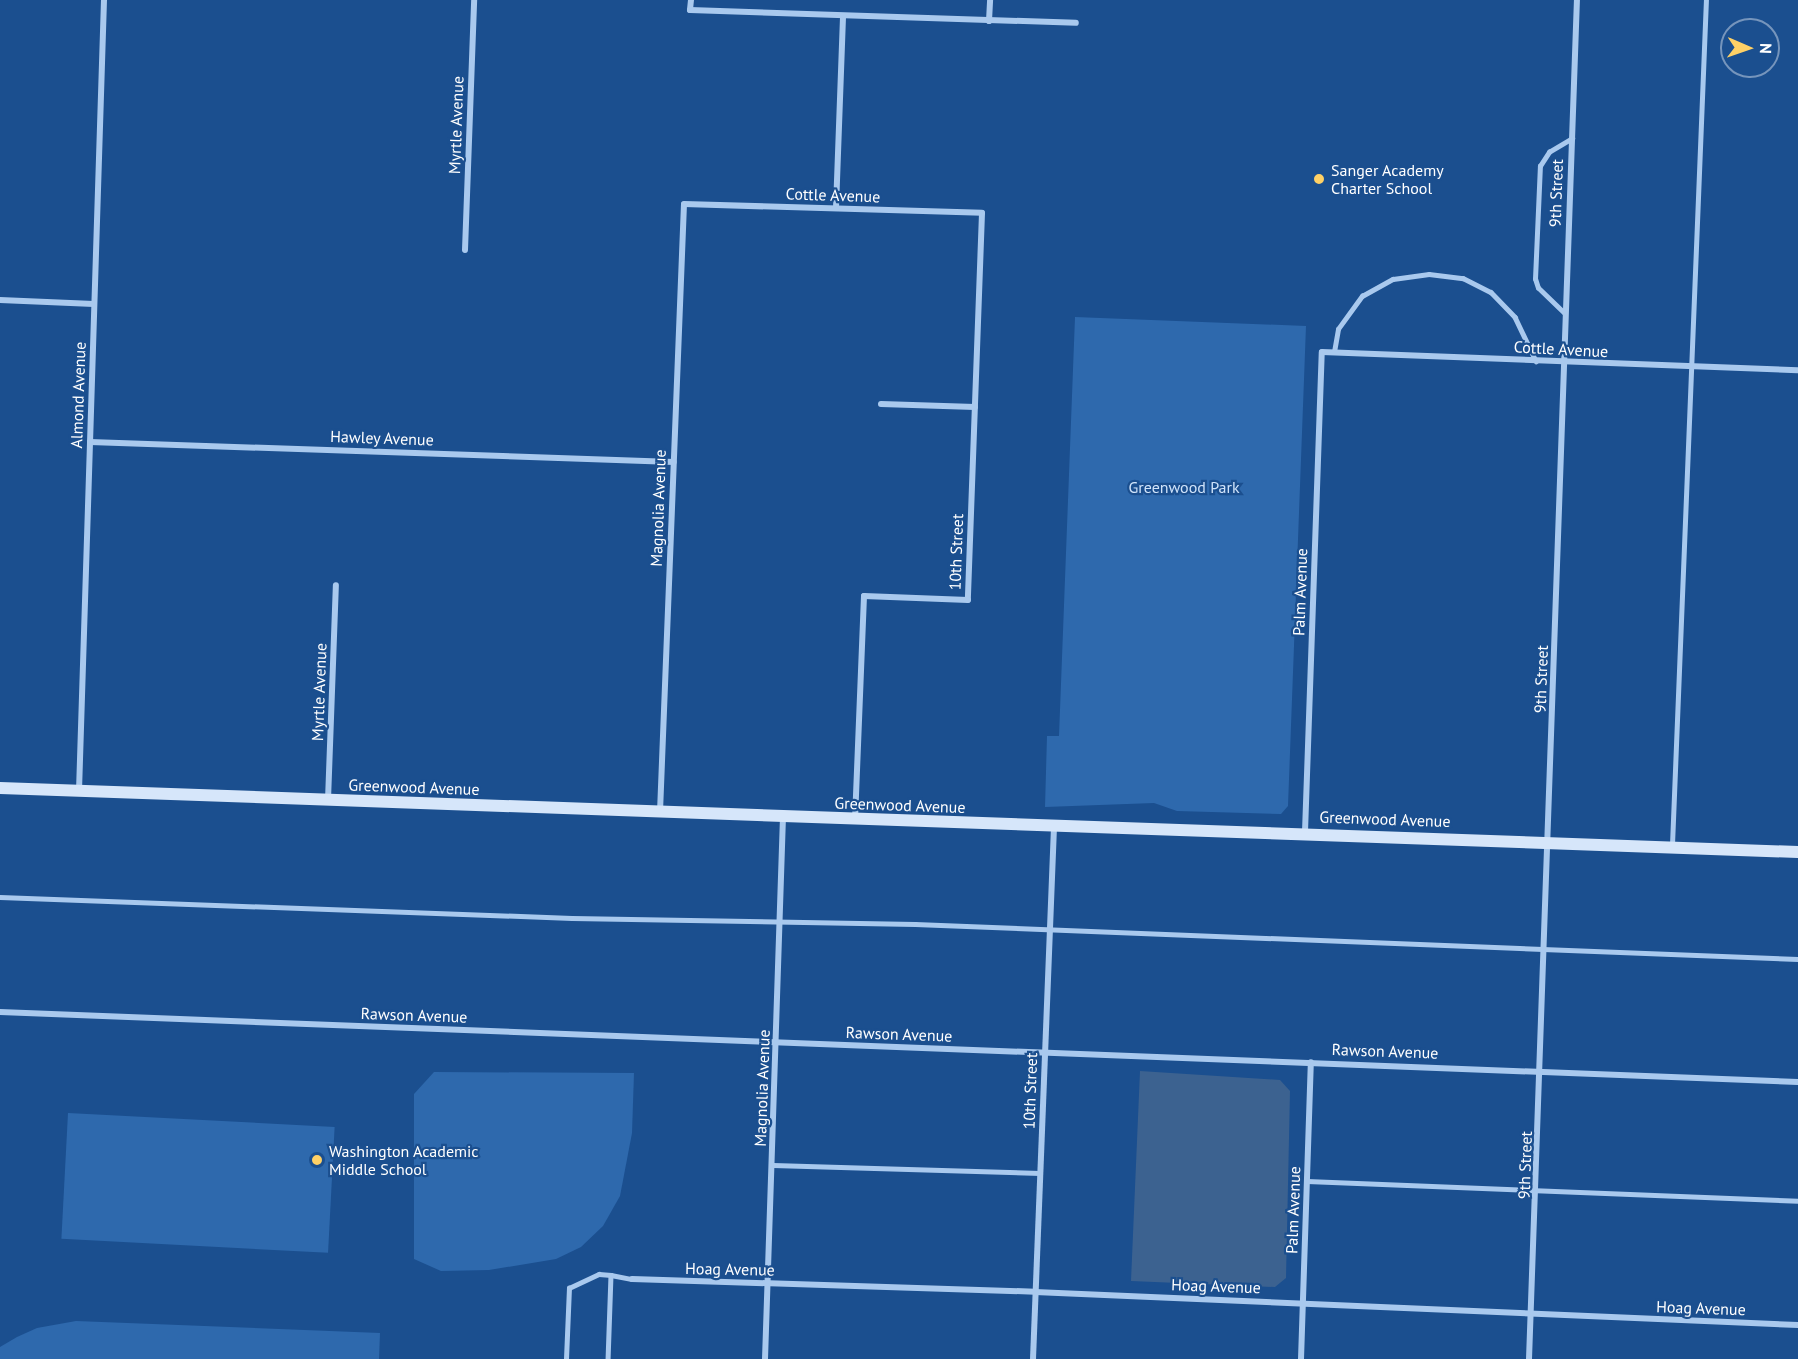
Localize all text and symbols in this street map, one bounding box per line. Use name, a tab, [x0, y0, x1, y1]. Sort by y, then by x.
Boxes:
north arrow	[1720, 18, 1780, 78]
text: N	[1756, 43, 1776, 54]
street label: Myrtle Avenue	[445, 75, 467, 175]
street label: 9th Street	[1545, 159, 1567, 227]
place label: Sanger Academy Charter School	[1331, 160, 1444, 198]
marker: Sanger Academy Charter School	[1312, 172, 1326, 186]
street label: Cottle Avenue	[785, 184, 881, 206]
street label: Cottle Avenue	[1513, 337, 1609, 361]
street label: Almond Avenue	[67, 341, 89, 449]
street label: Hawley Avenue	[329, 427, 435, 449]
street label: Magnolia Avenue	[646, 449, 670, 567]
park label: Greenwood Park	[1128, 477, 1240, 497]
street label: 10th Street	[945, 513, 967, 591]
street label: Palm Avenue	[1289, 548, 1311, 636]
street label: Myrtle Avenue	[308, 642, 330, 742]
street label: 9th Street	[1530, 645, 1552, 713]
street label: Greenwood Avenue	[348, 775, 480, 799]
street label: Greenwood Avenue	[834, 793, 966, 817]
street label: Greenwood Avenue	[1319, 807, 1451, 831]
street label: Rawson Avenue	[360, 1004, 468, 1026]
street label: Rawson Avenue	[845, 1023, 953, 1045]
street label: Magnolia Avenue	[750, 1029, 774, 1147]
street label: Rawson Avenue	[1331, 1040, 1439, 1062]
street label: 10th Street	[1019, 1052, 1041, 1130]
street label: 9th Street	[1514, 1131, 1536, 1199]
place label: Washington Academic Middle School	[329, 1141, 479, 1179]
marker: Washington Academic Middle School	[310, 1153, 324, 1167]
street label: Palm Avenue	[1282, 1166, 1304, 1254]
street label: Hoag Avenue	[685, 1259, 775, 1279]
street label: Hoag Avenue	[1171, 1275, 1261, 1297]
street label: Hoag Avenue	[1656, 1297, 1746, 1319]

